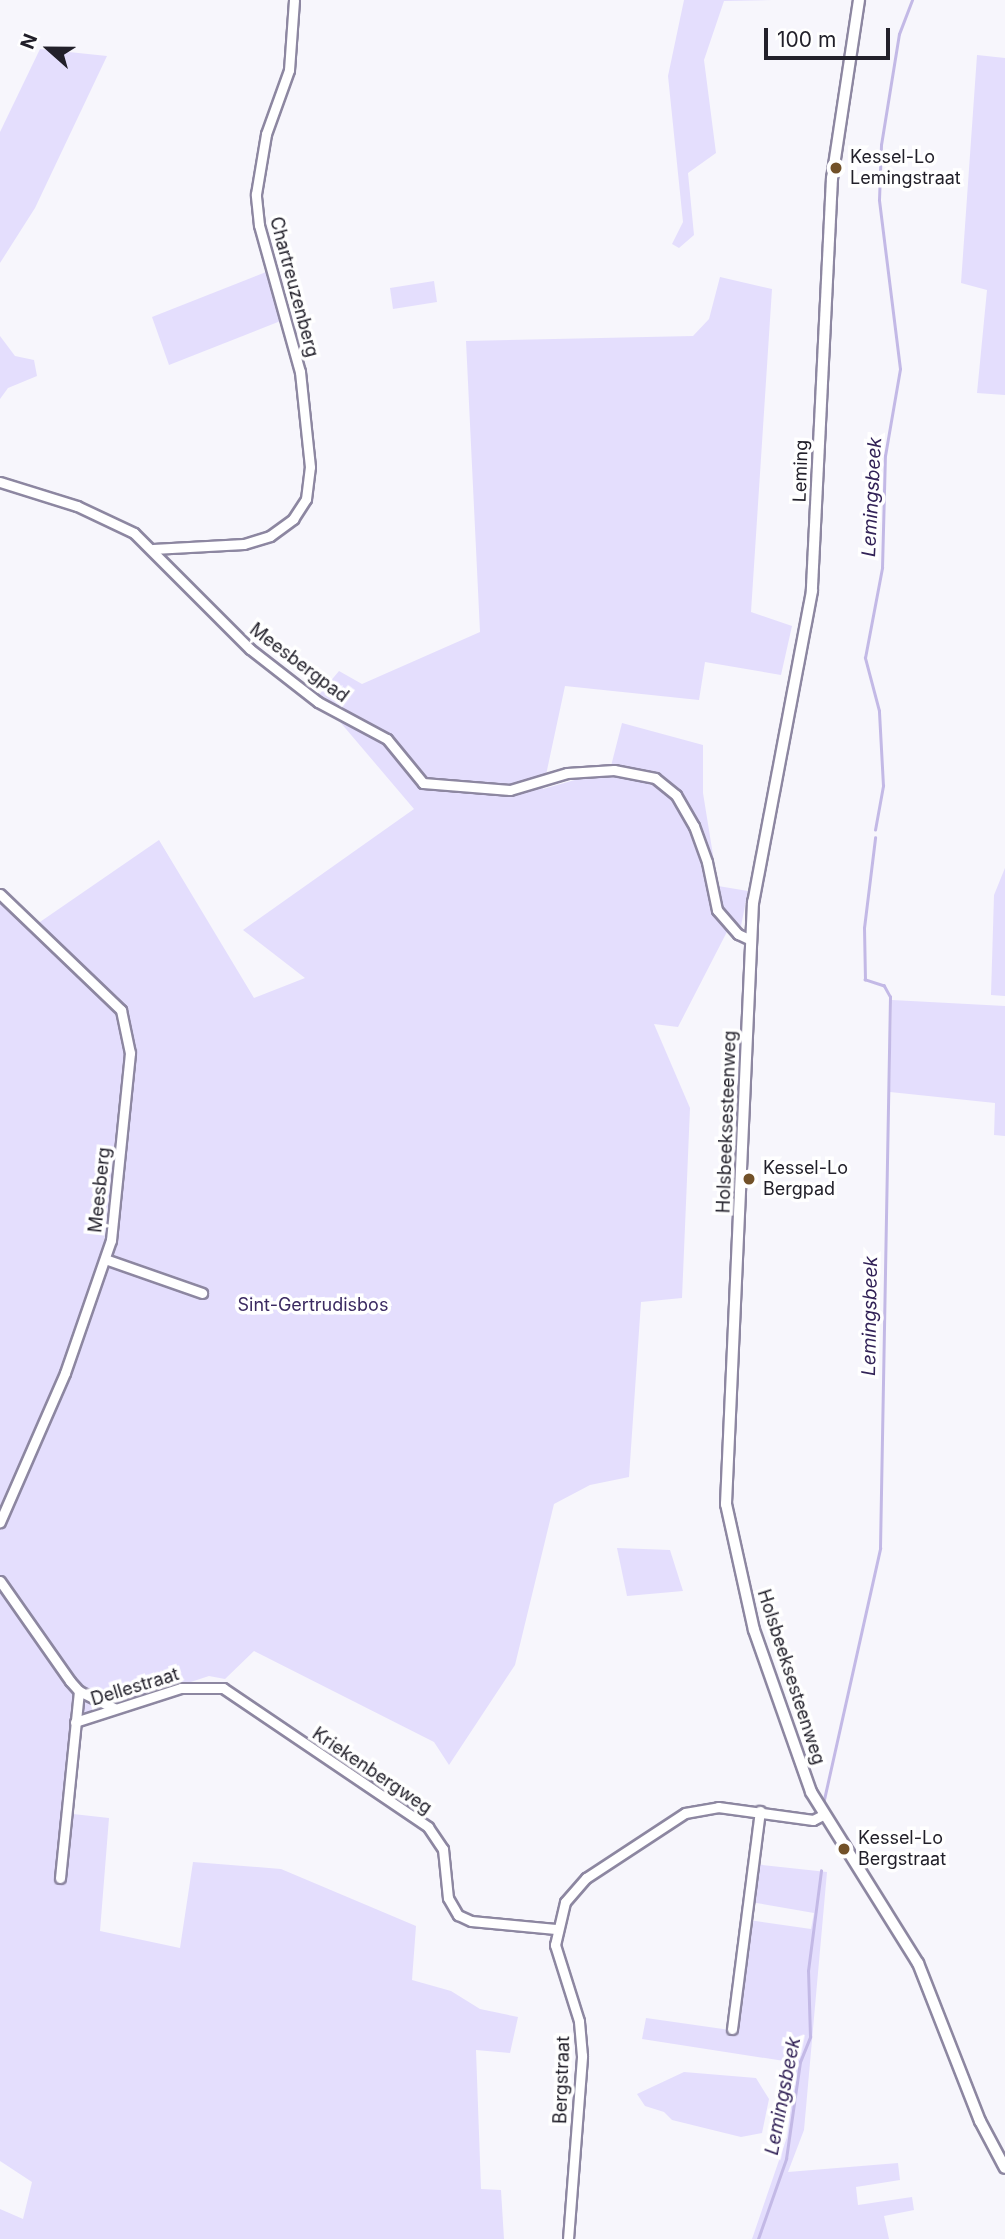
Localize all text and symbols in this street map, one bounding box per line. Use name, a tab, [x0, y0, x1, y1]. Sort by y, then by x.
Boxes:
north arrow	[14, 14, 84, 84]
scale bar	[767, 14, 893, 58]
text: 100 m	[777, 27, 836, 52]
text: N	[16, 30, 42, 52]
place label: Kessel-Lo Lemingstraat	[850, 147, 961, 190]
marker: Kessel-Lo Lemingstraat	[828, 160, 844, 176]
street label: Chartreuzenberg	[265, 215, 323, 359]
water label: Lemingsbeek	[857, 437, 887, 557]
street label: Leming	[789, 439, 813, 503]
street label: Meesbergpad	[245, 619, 353, 707]
street label: Holsbeeksesteenweg	[713, 1030, 741, 1214]
street label: Meesberg	[85, 1146, 115, 1234]
place label: Kessel-Lo Bergpad	[763, 1158, 848, 1200]
marker: Kessel-Lo Bergpad	[741, 1171, 757, 1187]
water label: Lemingsbeek	[858, 1256, 882, 1376]
park label: Sint-Gertrudisbos	[238, 1294, 388, 1316]
street label: Holsbeeksesteenweg	[753, 1587, 829, 1767]
street label: Dellestraat	[88, 1663, 182, 1711]
street label: Kriekenbergweg	[308, 1723, 436, 1819]
place label: Kessel-Lo Bergstraat	[858, 1828, 946, 1870]
marker: Kessel-Lo Bergstraat	[836, 1841, 852, 1857]
water label: Lemingsbeek	[760, 2035, 806, 2157]
street label: Bergstraat	[550, 2036, 574, 2124]

